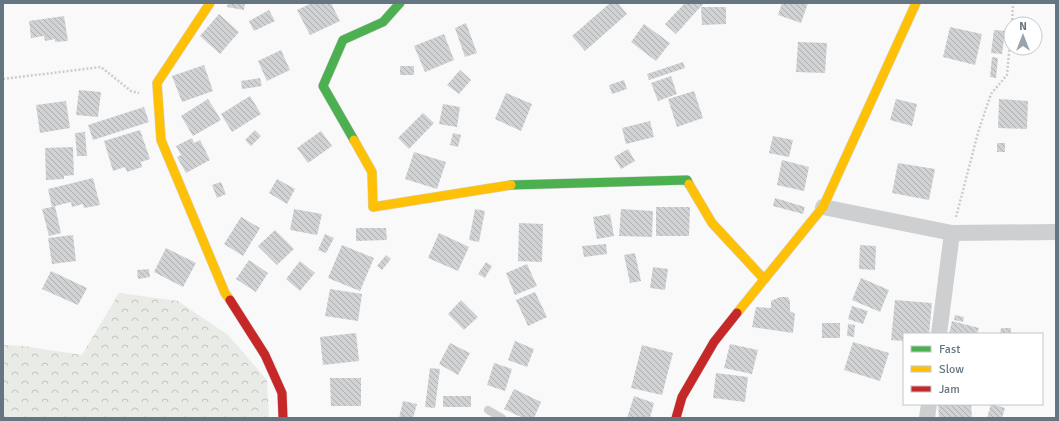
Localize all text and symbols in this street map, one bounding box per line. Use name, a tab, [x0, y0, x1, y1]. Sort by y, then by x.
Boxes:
north arrow	[1003, 16, 1043, 56]
text: N	[1019, 20, 1027, 33]
legend	[903, 333, 1043, 405]
text: Fast	[939, 342, 960, 357]
text: Slow	[939, 362, 964, 377]
text: Jam	[939, 382, 960, 397]

